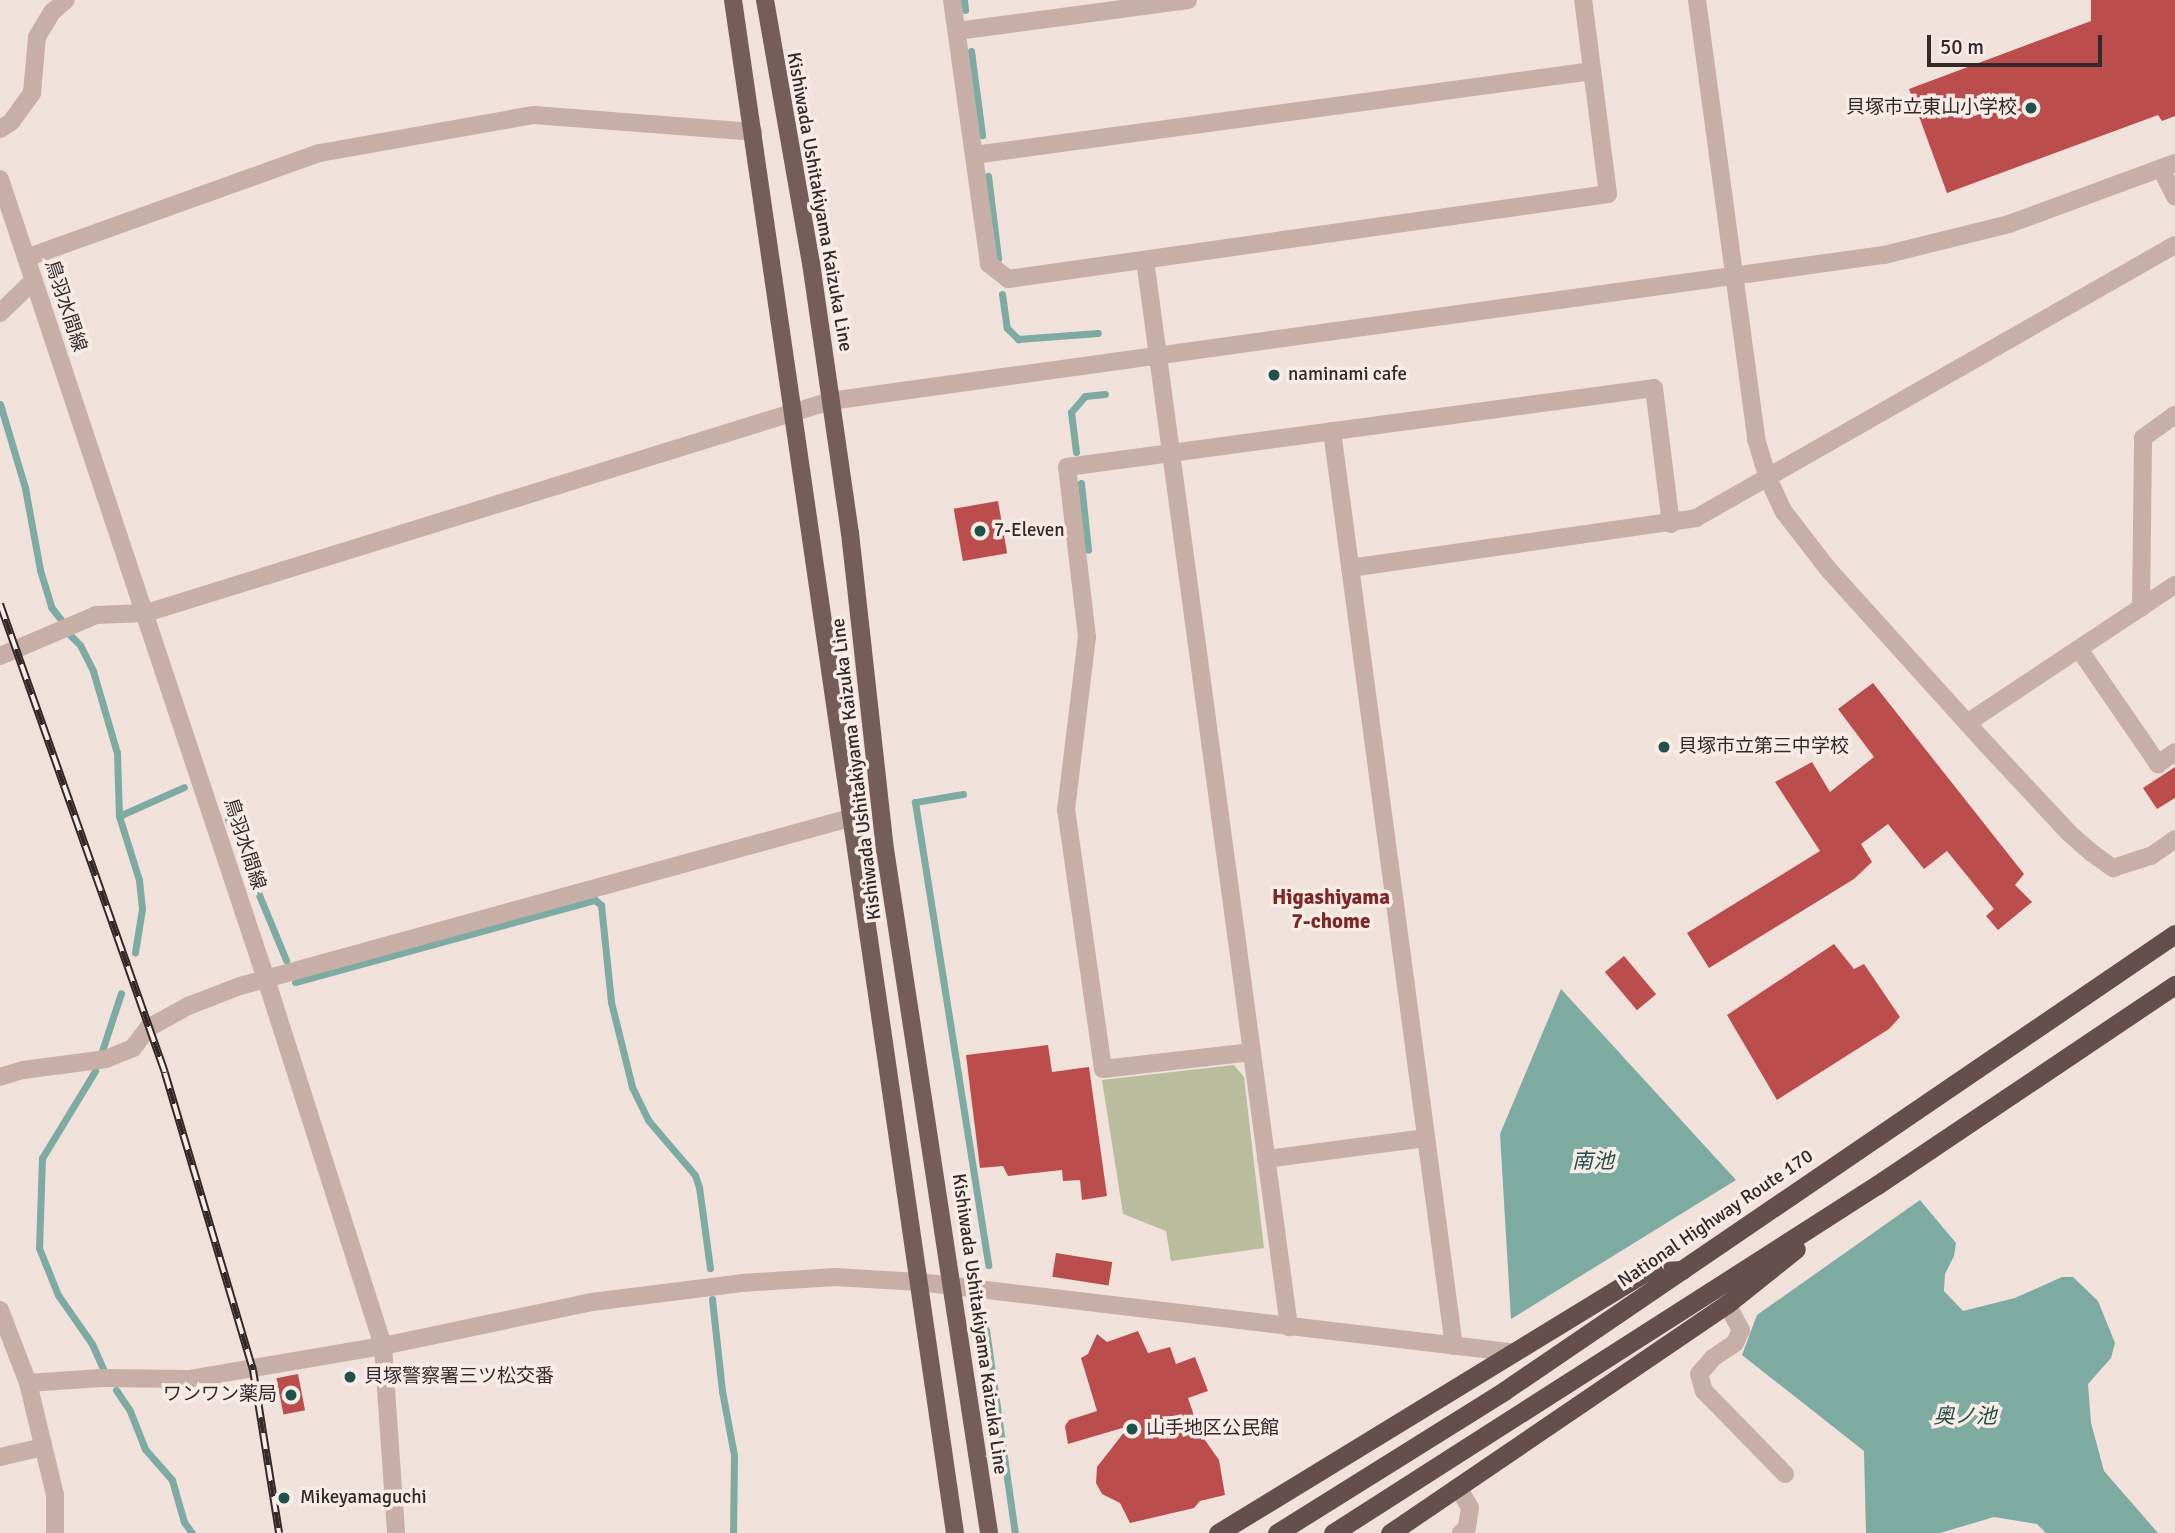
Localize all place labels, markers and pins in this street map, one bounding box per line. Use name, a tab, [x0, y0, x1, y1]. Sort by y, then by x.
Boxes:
place label: 貝塚市立東山小学校	[1846, 97, 2017, 119]
marker: 貝塚市立東山小学校	[2023, 100, 2039, 116]
place label: naminami cafe	[1288, 364, 1407, 386]
marker: naminami cafe	[1266, 367, 1282, 383]
place label: 7-Eleven	[994, 520, 1065, 542]
marker: 7-Eleven	[972, 523, 988, 539]
place label: 貝塚市立第三中学校	[1678, 736, 1849, 758]
marker: 貝塚市立第三中学校	[1656, 739, 1672, 755]
place label: 貝塚警察署三ツ松交番	[364, 1366, 554, 1388]
marker: 貝塚警察署三ツ松交番	[342, 1369, 358, 1385]
place label: ワンワン薬局	[163, 1384, 277, 1406]
marker: ワンワン薬局	[283, 1387, 299, 1403]
place label: 山手地区公民館	[1146, 1418, 1279, 1440]
marker: 山手地区公民館	[1124, 1421, 1140, 1437]
place label: Mikeyamaguchi	[300, 1487, 427, 1509]
marker: Mikeyamaguchi	[274, 1488, 294, 1508]

